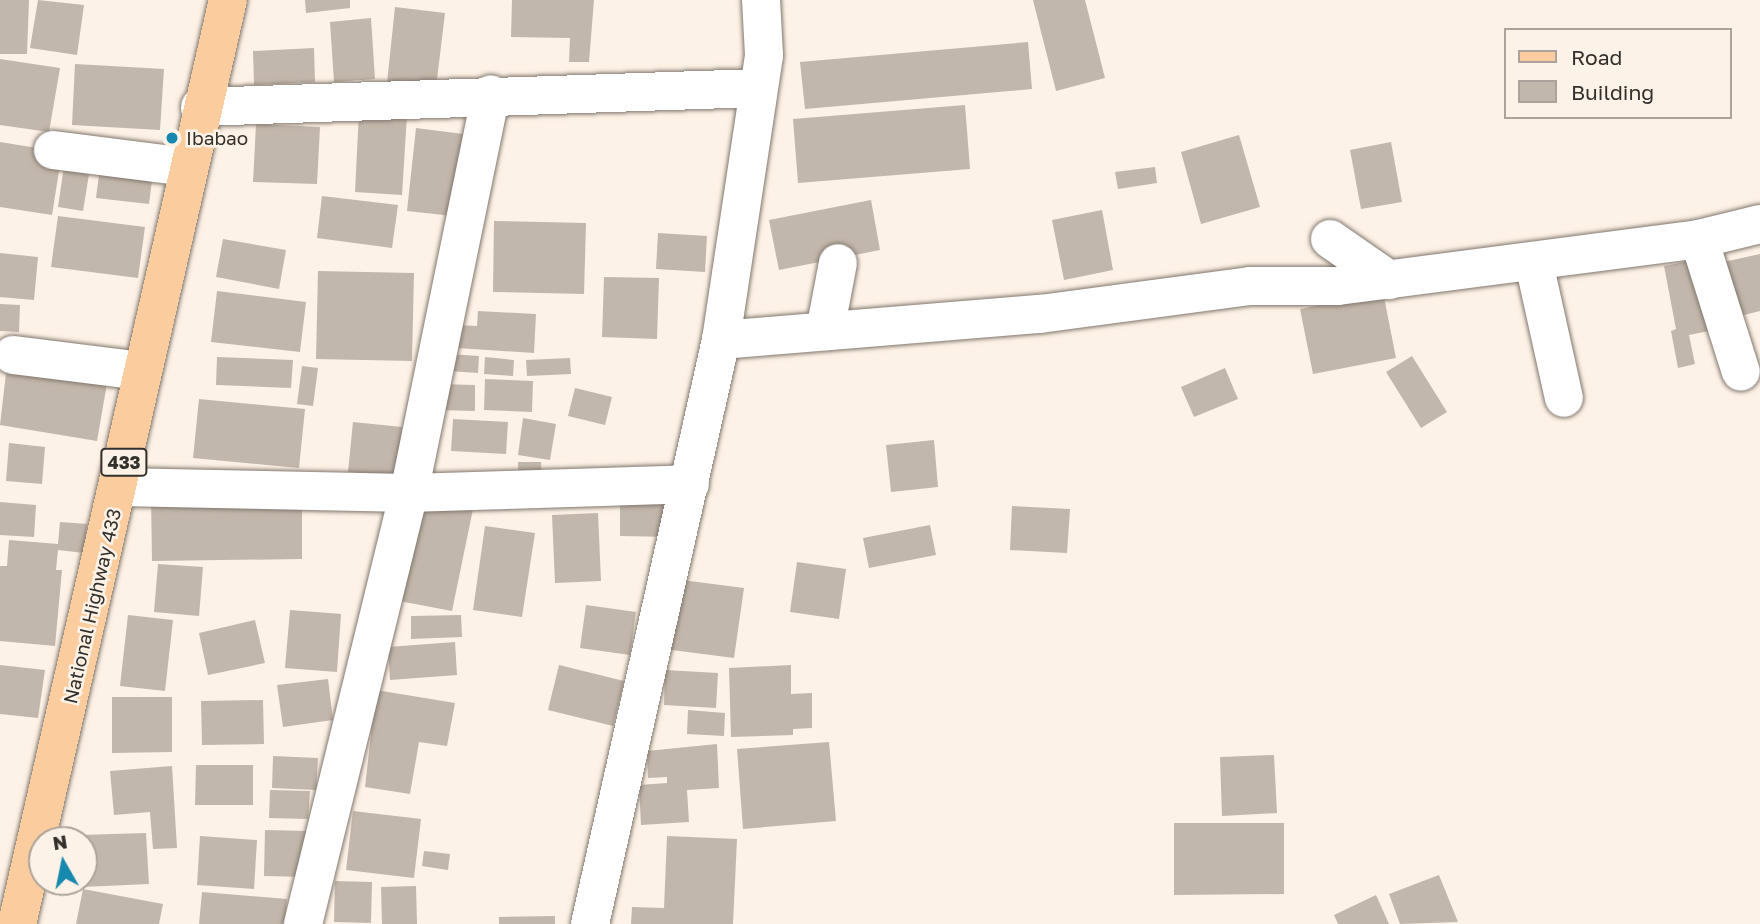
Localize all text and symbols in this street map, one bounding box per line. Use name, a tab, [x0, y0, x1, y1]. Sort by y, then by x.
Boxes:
legend	[1504, 28, 1732, 119]
text: Road	[1571, 44, 1622, 70]
text: Building	[1571, 79, 1654, 105]
place label: Ibabao	[186, 127, 248, 149]
marker: Ibabao	[164, 130, 180, 146]
road number: 433	[100, 448, 148, 476]
street label: National Highway 433	[58, 506, 126, 706]
north arrow	[28, 826, 98, 896]
text: N	[51, 829, 69, 854]

